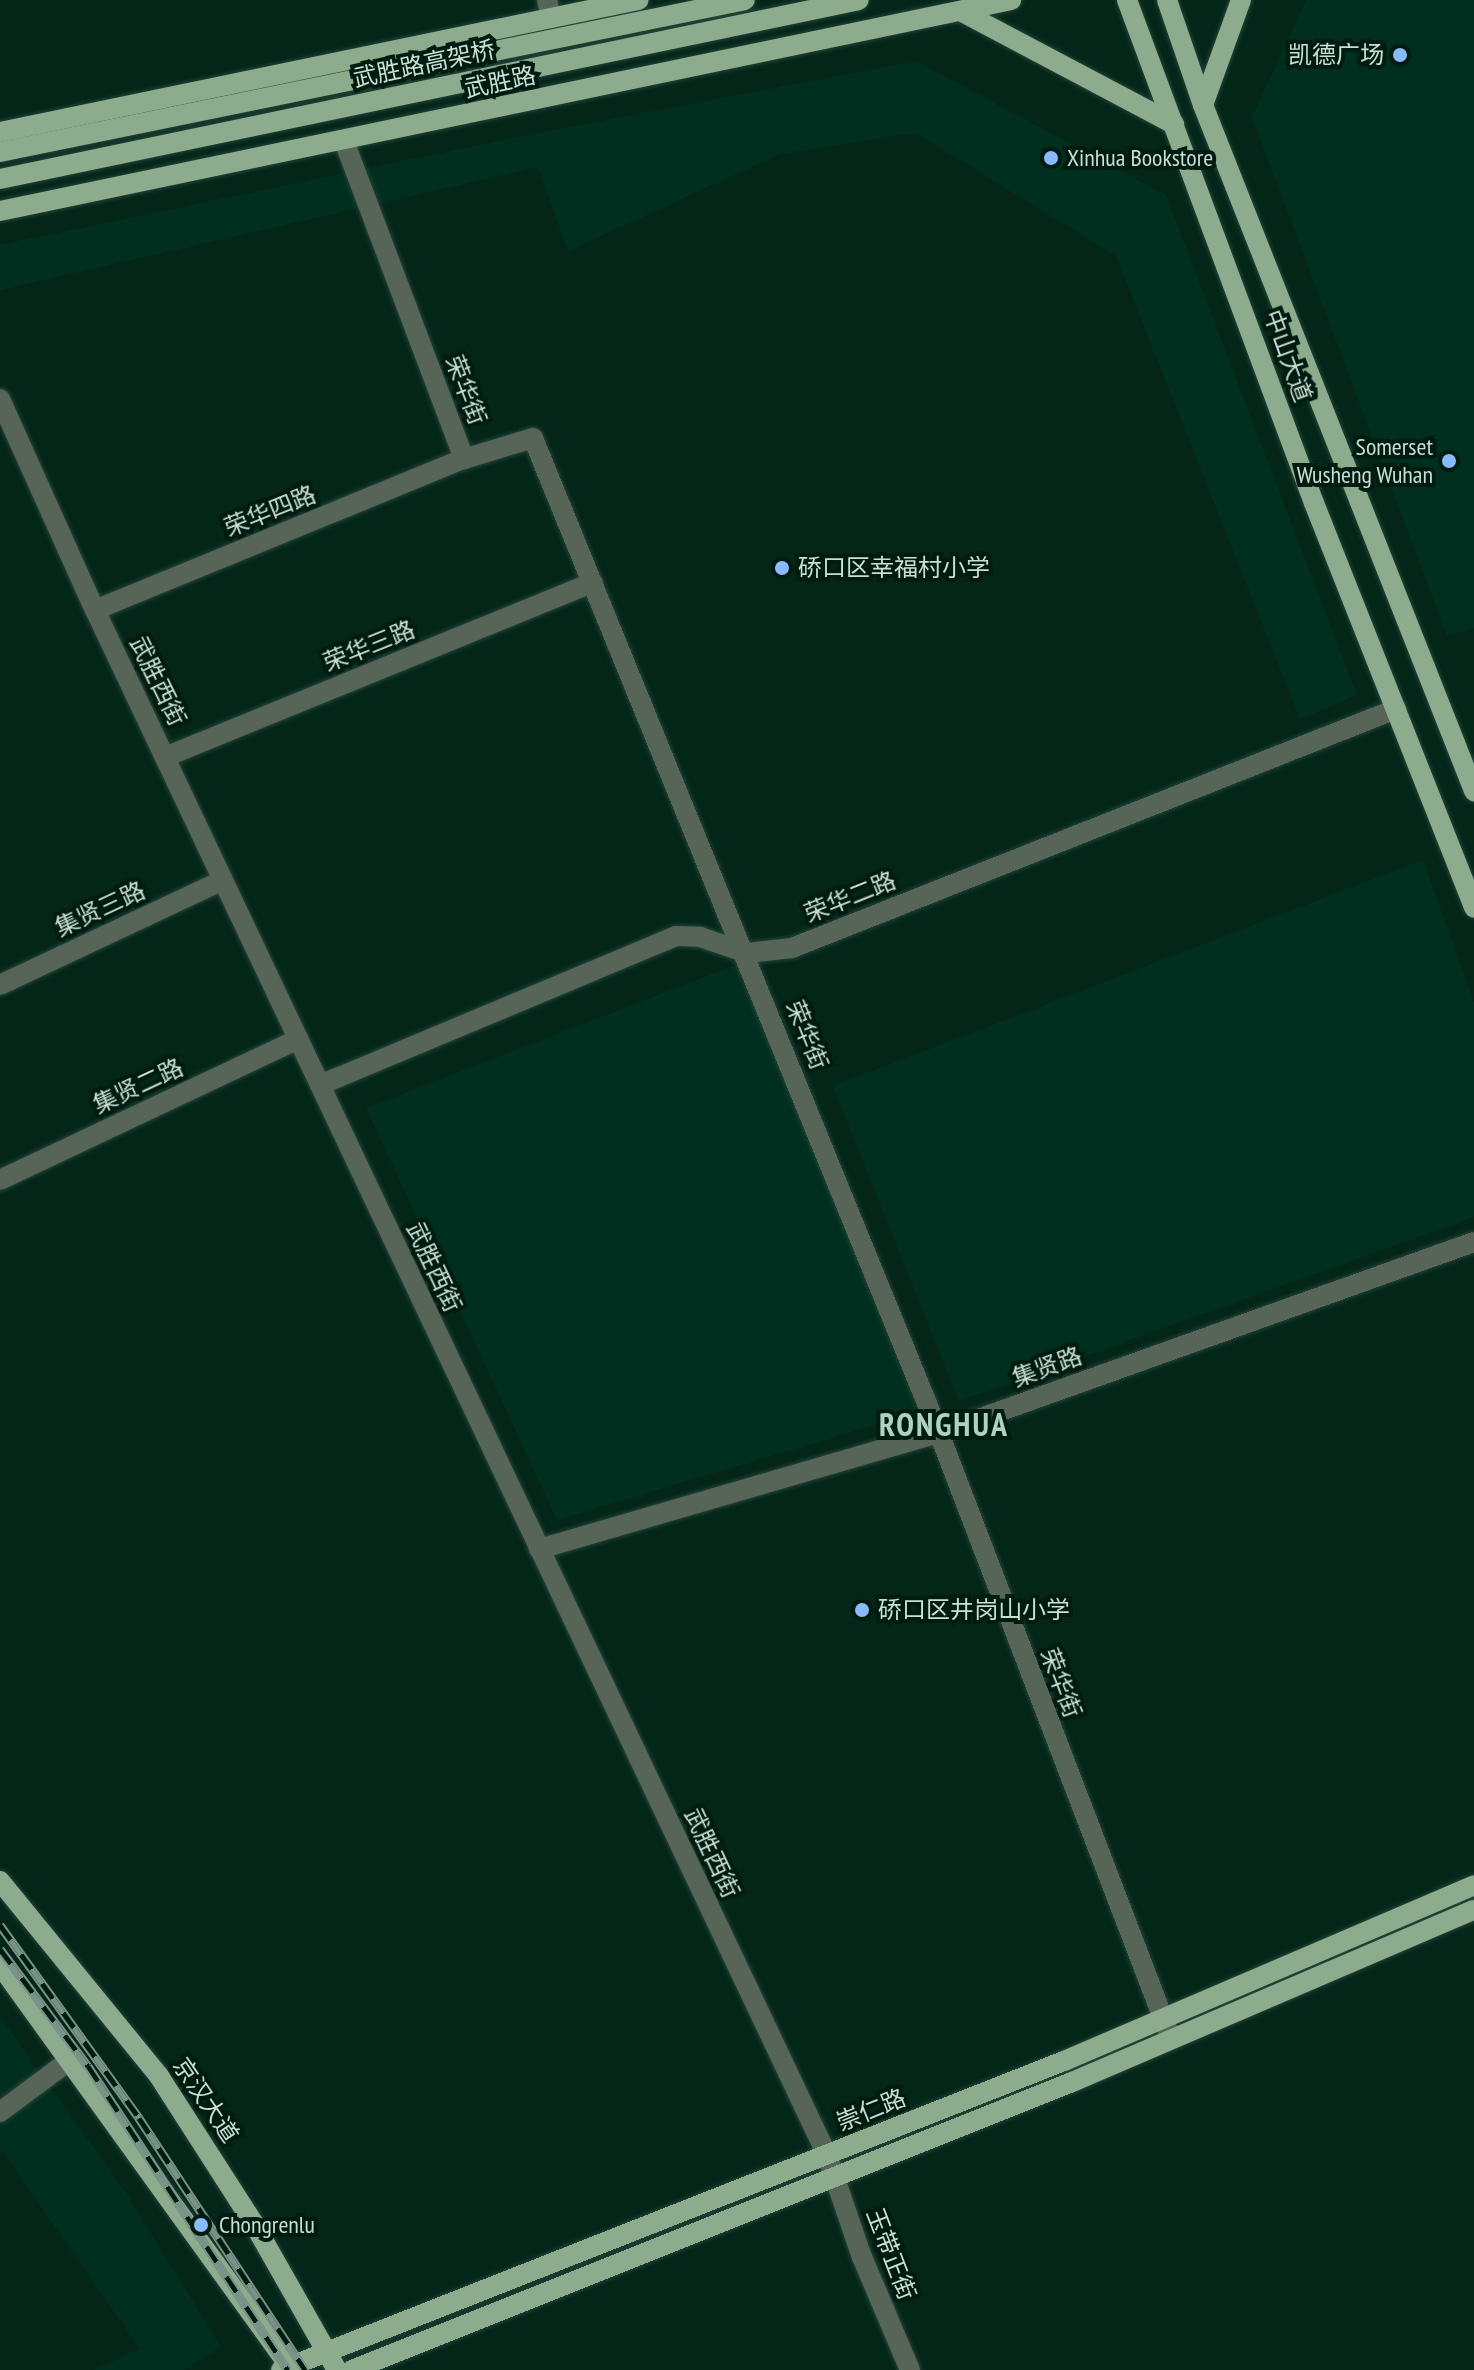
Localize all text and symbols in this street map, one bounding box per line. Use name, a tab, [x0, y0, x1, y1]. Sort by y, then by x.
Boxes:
street label: 武胜路高架桥	[351, 35, 497, 93]
place label: 凯德广场	[1288, 41, 1384, 69]
marker: 凯德广场	[1391, 46, 1409, 64]
street label: 武胜路	[462, 60, 538, 104]
place label: Xinhua Bookstore	[1067, 144, 1213, 172]
marker: Xinhua Bookstore	[1042, 149, 1060, 167]
street label: 中山大道	[1258, 306, 1318, 406]
street label: 荣华街	[440, 351, 492, 429]
place label: Somerset Wusheng Wuhan	[1296, 433, 1433, 489]
marker: Somerset Wusheng Wuhan	[1440, 452, 1458, 470]
street label: 荣华四路	[220, 480, 320, 542]
place label: 硚口区幸福村小学	[798, 554, 990, 582]
marker: 硚口区幸福村小学	[773, 559, 791, 577]
street label: 荣华三路	[319, 615, 419, 677]
street label: 武胜西街	[124, 632, 192, 730]
street label: 荣华二路	[800, 866, 900, 928]
street label: 集贤三路	[50, 876, 150, 942]
street label: 荣华街	[780, 996, 834, 1074]
street label: 集贤二路	[88, 1053, 188, 1119]
street label: 武胜西街	[401, 1217, 467, 1317]
street label: 集贤路	[1008, 1341, 1086, 1393]
district label: RONGHUA	[879, 1405, 1009, 1443]
place label: 硚口区井岗山小学	[878, 1596, 1070, 1624]
marker: 硚口区井岗山小学	[853, 1601, 871, 1619]
street label: 荣华街	[1035, 1644, 1087, 1722]
street label: 武胜西街	[679, 1803, 745, 1903]
street label: 京汉大道	[167, 2052, 245, 2148]
street label: 崇仁路	[832, 2083, 910, 2137]
street label: 玉带正街	[860, 2204, 922, 2304]
place label: Chongrenlu	[219, 2211, 315, 2239]
marker: Chongrenlu	[190, 2214, 212, 2236]

